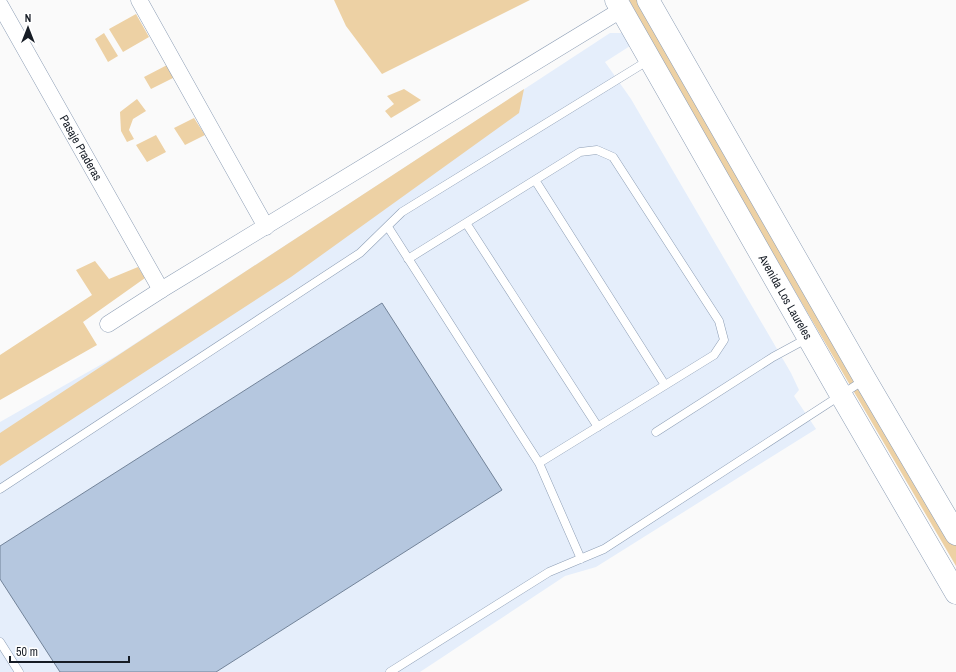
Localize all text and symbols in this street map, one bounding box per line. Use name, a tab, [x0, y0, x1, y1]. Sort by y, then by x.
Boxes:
north arrow	[8, 8, 48, 48]
text: N	[25, 11, 31, 25]
street label: Pasaje Praderas	[56, 112, 106, 184]
street label: Avenida Los Laureles	[754, 251, 816, 343]
scale bar	[10, 638, 129, 664]
text: 50 m	[16, 644, 38, 660]

